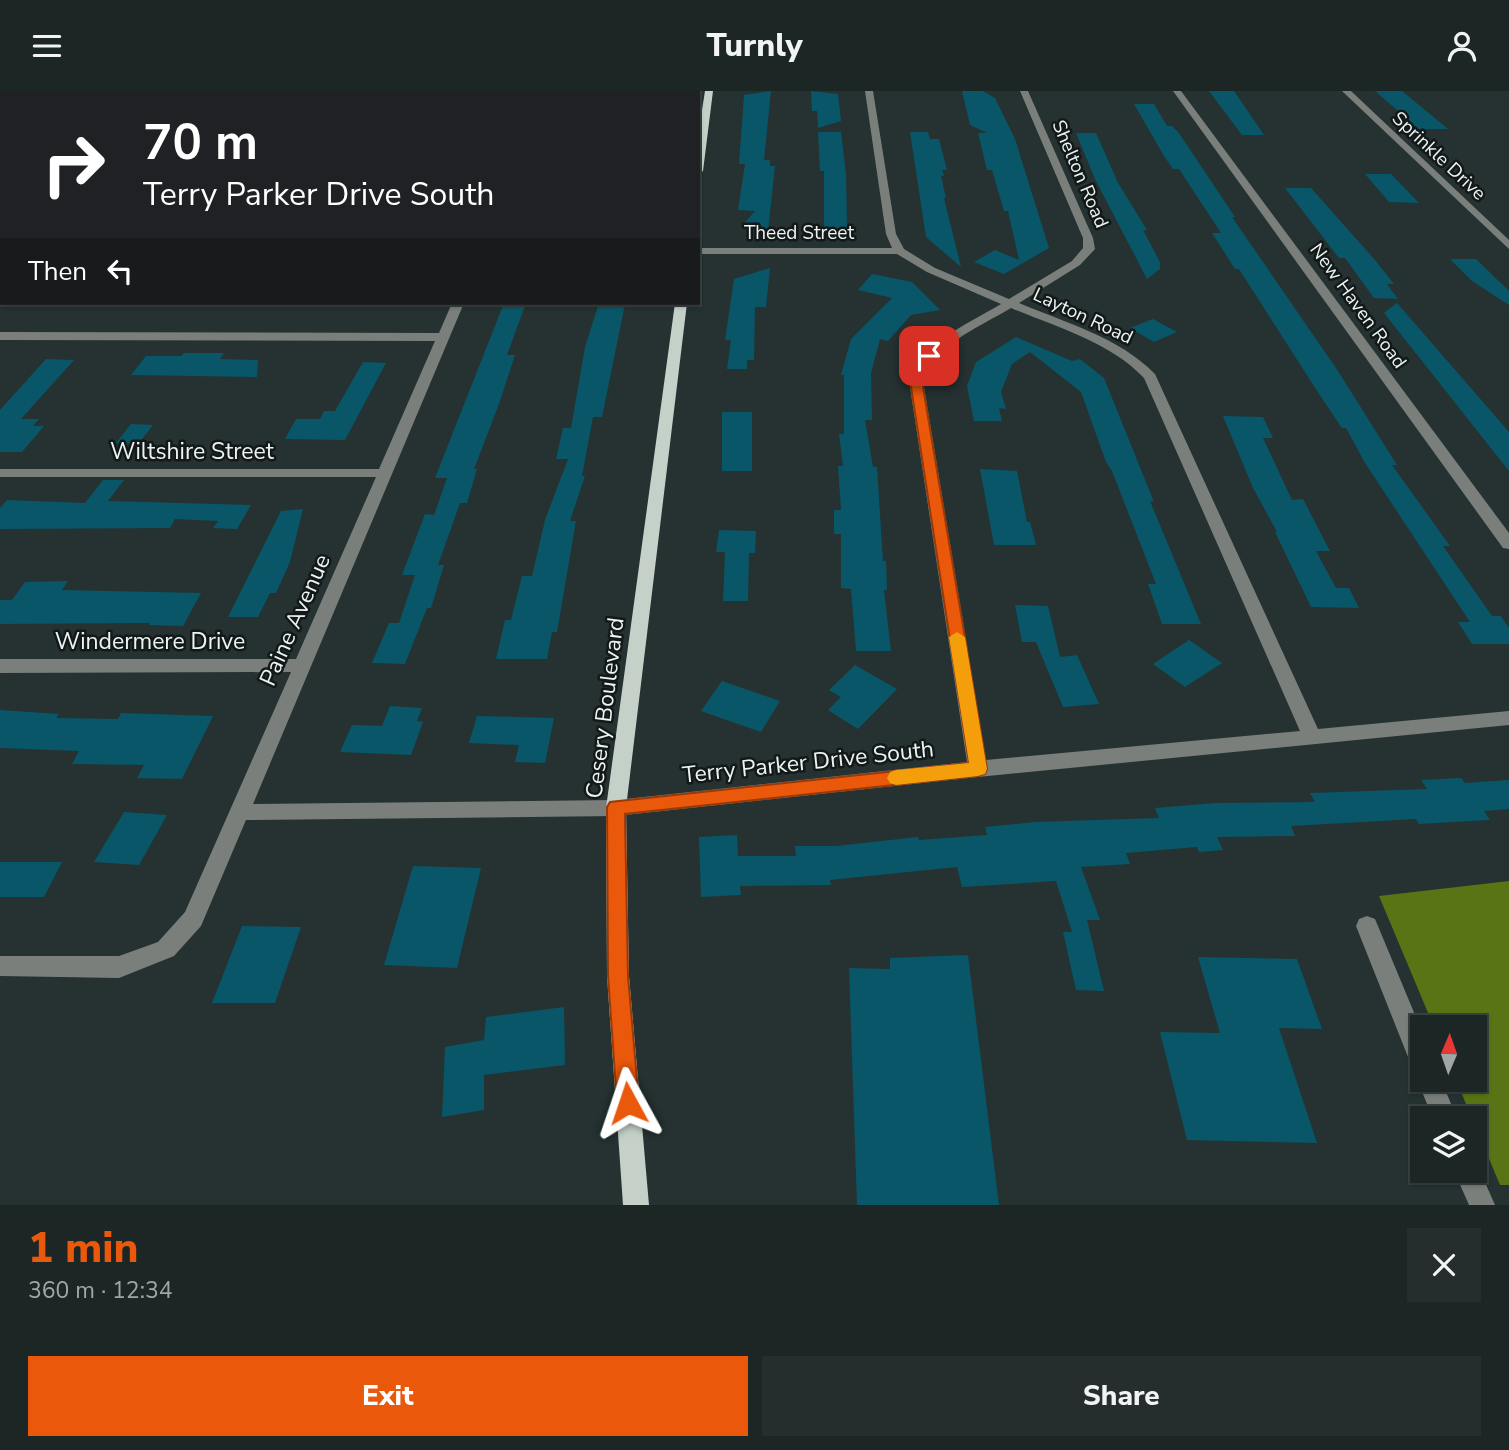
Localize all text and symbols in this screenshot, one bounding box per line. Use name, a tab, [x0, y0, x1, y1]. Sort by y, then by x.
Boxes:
text: Turnly	[706, 24, 803, 67]
icon: menu	[28, 27, 66, 65]
icon: person	[1443, 27, 1481, 65]
street label: Sprinkle Drive	[1386, 106, 1492, 206]
text: 70 m	[143, 109, 258, 176]
street label: Shelton Road	[1046, 116, 1114, 232]
icon: right	[28, 119, 119, 210]
text: Terry Parker Drive South	[143, 173, 495, 216]
street label: Theed Street	[744, 220, 854, 246]
street label: New Haven Road	[1304, 238, 1412, 374]
icon: left	[101, 252, 139, 290]
text: Then	[28, 254, 87, 289]
street label: Layton Road	[1029, 282, 1137, 350]
pin	[899, 326, 959, 386]
icon: arrive	[910, 337, 948, 375]
street label: Wiltshire Street	[110, 436, 275, 467]
street label: Paine Avenue	[252, 549, 338, 691]
street label: Cesery Boulevard	[579, 616, 631, 800]
street label: Windermere Drive	[55, 626, 245, 657]
street label: Terry Parker Drive South	[681, 733, 935, 791]
north arrow	[1410, 1015, 1488, 1092]
map controls	[1410, 1015, 1487, 1183]
position arrow	[591, 1066, 665, 1140]
button: layers	[1410, 1106, 1487, 1183]
text: 1 min	[28, 1220, 138, 1277]
button: close	[1407, 1228, 1481, 1302]
text: 360 m · 12:34	[28, 1275, 173, 1306]
button: Exit	[28, 1356, 748, 1436]
button: Share	[762, 1356, 1481, 1436]

